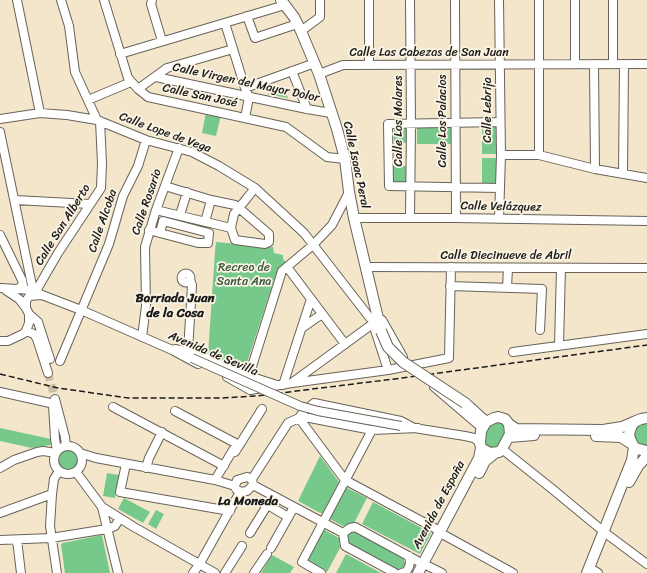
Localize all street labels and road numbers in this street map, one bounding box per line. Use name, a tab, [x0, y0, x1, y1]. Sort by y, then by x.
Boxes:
street label: Calle Las Cabezas de San Juan	[349, 46, 509, 60]
street label: Calle Virgen del Mayor Dolor	[171, 60, 321, 106]
street label: Calle Los Palacios	[436, 75, 450, 167]
street label: Calle Los Molares	[392, 76, 406, 166]
street label: Calle Lebrija	[481, 77, 495, 143]
street label: Calle San José	[161, 81, 239, 111]
street label: Calle Lope de Vega	[117, 110, 213, 156]
street label: Calle Isaac Peral	[340, 120, 372, 210]
street label: Calle Rosario	[129, 167, 165, 237]
street label: Calle San Alberto	[32, 182, 94, 268]
street label: Calle Alcoba	[86, 188, 120, 254]
street label: Calle Velázquez	[460, 199, 542, 215]
street label: Calle Diecinueve de Abril	[441, 249, 571, 263]
street label: Avenida de Sevilla	[166, 329, 260, 379]
street label: Avenida de España	[410, 459, 468, 551]

